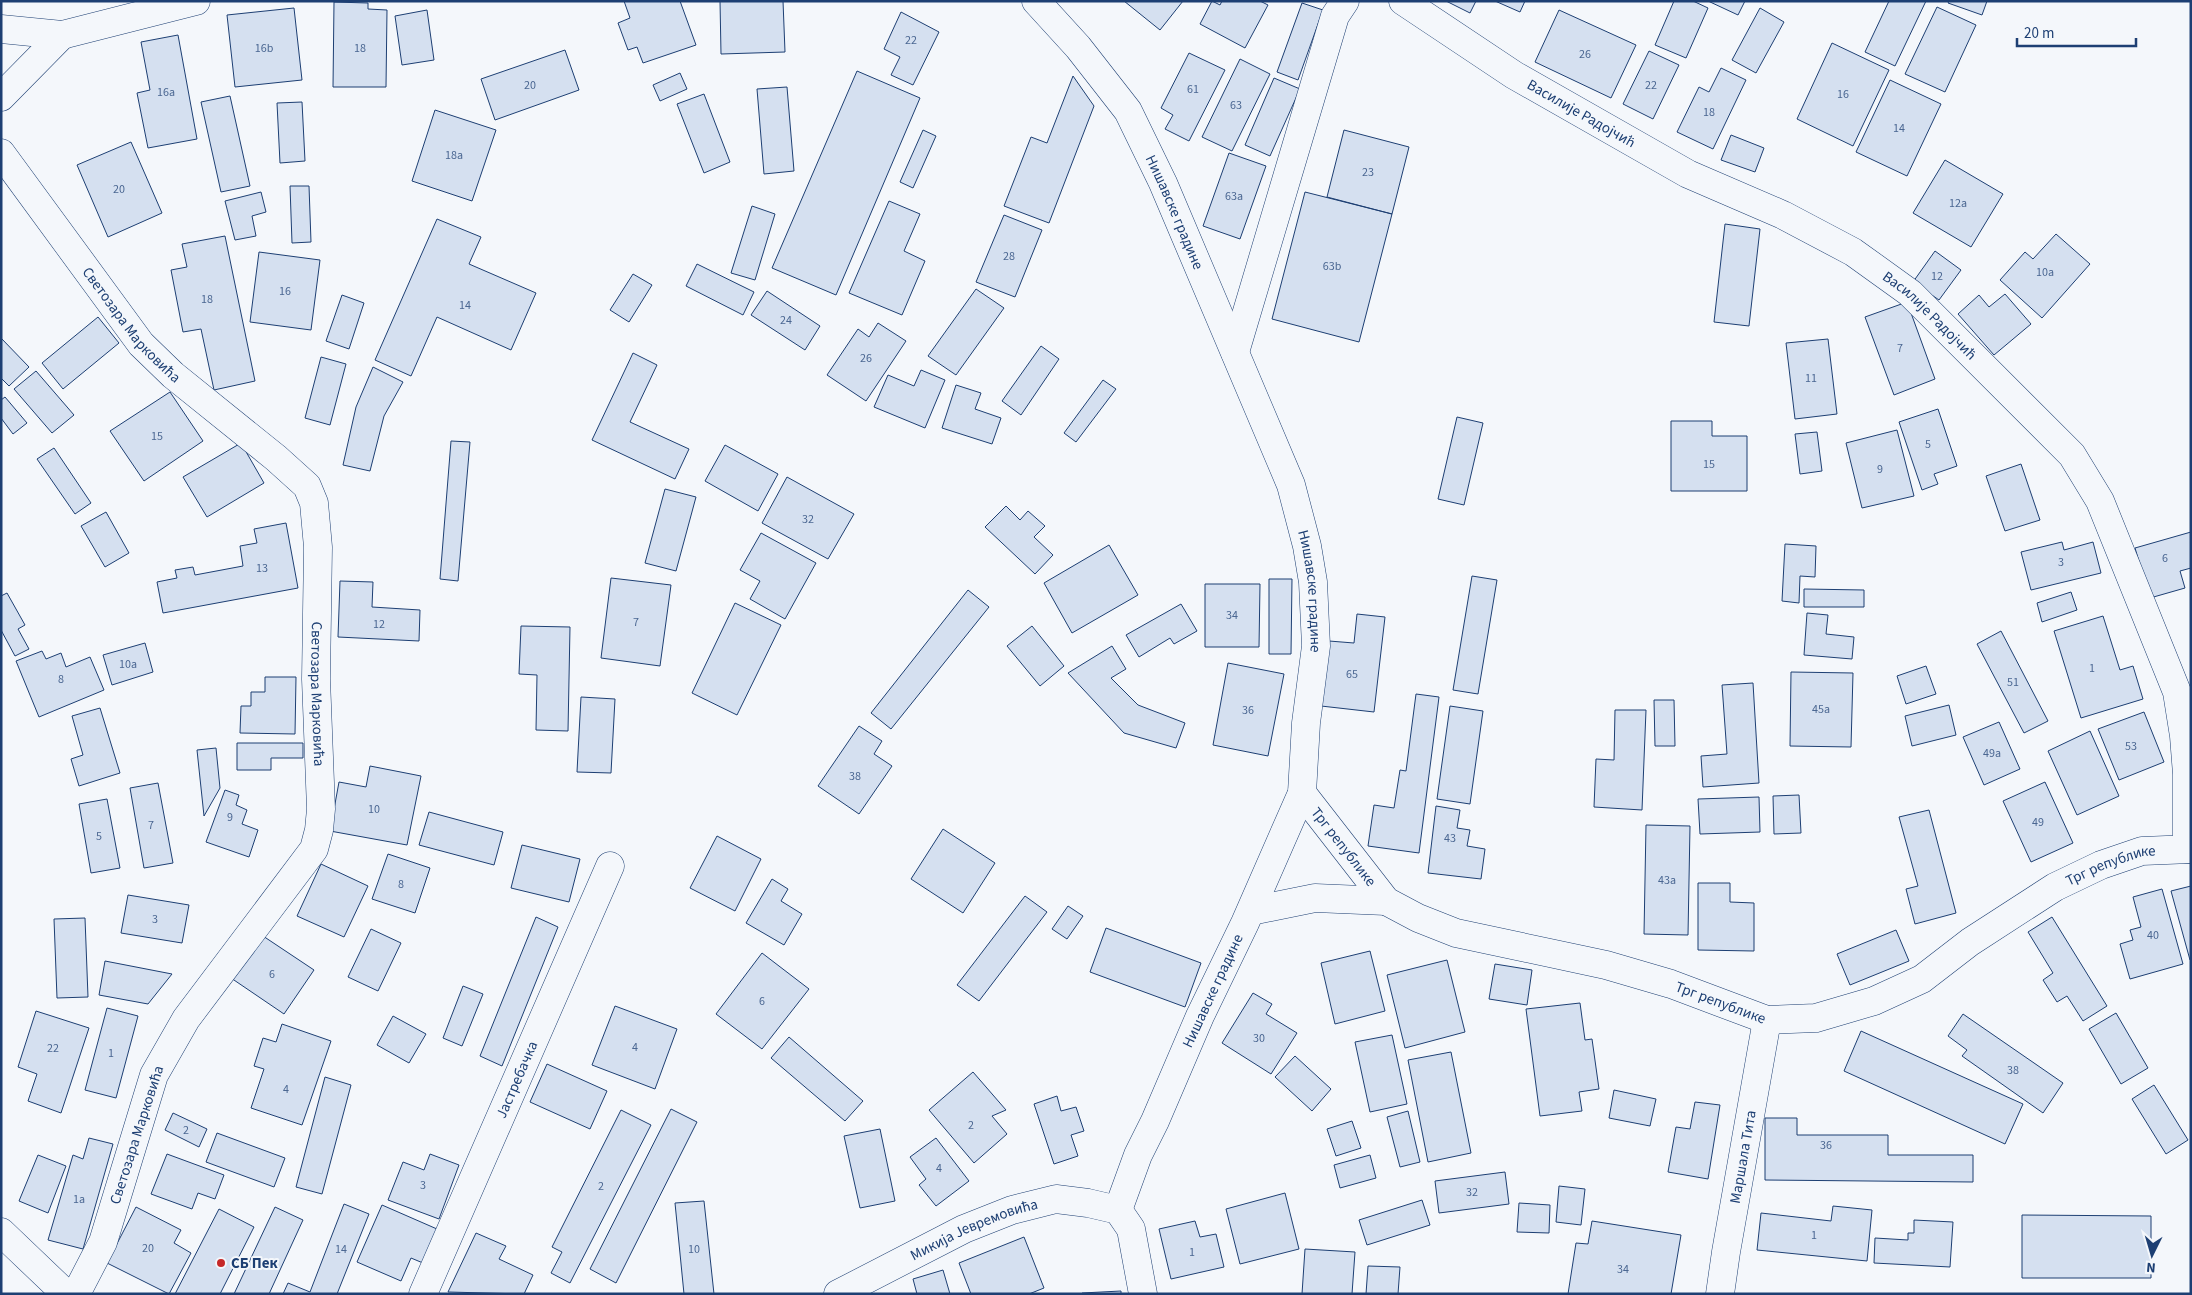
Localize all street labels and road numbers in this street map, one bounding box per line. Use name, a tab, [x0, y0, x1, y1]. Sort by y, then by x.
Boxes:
street label: Василије Радојчић	[1523, 74, 1640, 153]
street label: Нишавске градине	[1140, 151, 1209, 273]
street label: Светозара Марковића	[77, 263, 185, 388]
street label: Василије Радојчић	[1878, 266, 1981, 364]
street label: Нишавске градине	[1293, 528, 1327, 654]
street label: Светозара Марковића	[305, 621, 330, 767]
street label: Трг републике	[1306, 803, 1381, 891]
street label: Трг републике	[2062, 840, 2156, 891]
street label: Нишавске градине	[1177, 931, 1249, 1051]
street label: Трг републике	[1672, 976, 1769, 1029]
street label: Јастребачка	[491, 1038, 543, 1121]
street label: Светозара Марковића	[105, 1063, 169, 1207]
street label: Маршала Тита	[1724, 1109, 1761, 1205]
street label: Микија Јевремовића	[906, 1193, 1040, 1266]

